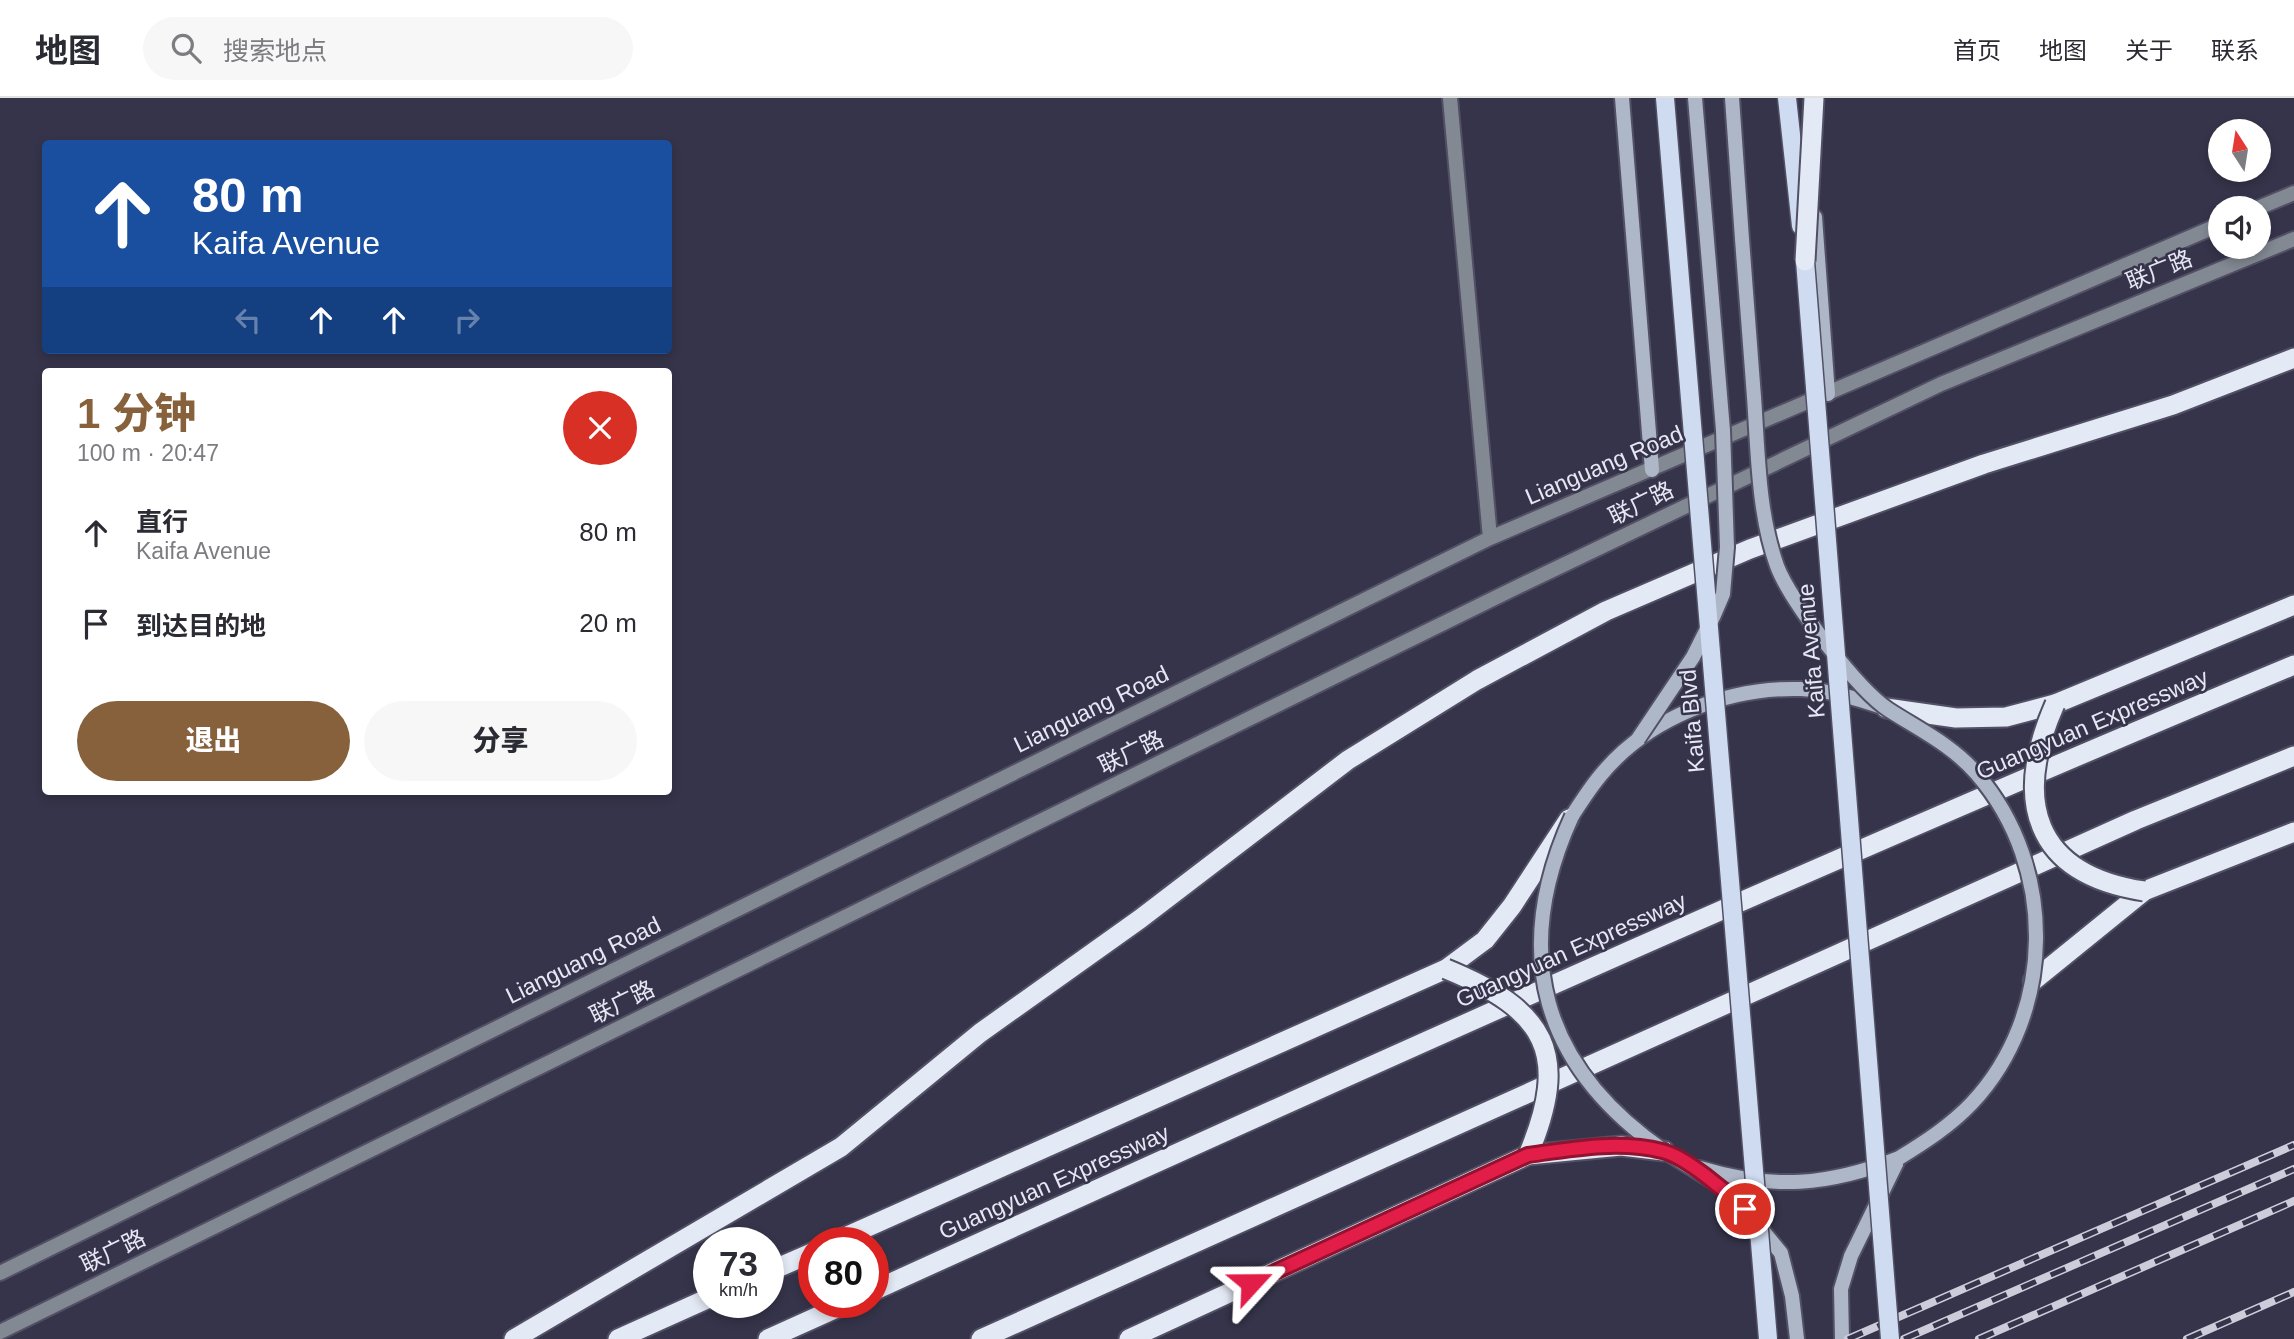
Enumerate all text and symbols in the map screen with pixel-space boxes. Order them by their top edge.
search box [143,17,633,80]
icon: search [167,29,205,67]
text: 地图 [35,32,101,69]
text: 搜索地点 [223,36,327,66]
text: 首页 [1953,37,2001,64]
text: 地图 [2039,37,2087,64]
text: 关于 [2125,37,2173,64]
text: 联系 [2211,37,2259,64]
north arrow [2208,119,2272,182]
map controls [2208,119,2271,259]
icon: ahead [77,168,168,259]
text: 80 m [192,168,304,222]
button: sound [2208,196,2271,259]
text: Kaifa Avenue [192,225,380,261]
street label: 联广路 [2122,245,2196,295]
icon: left [229,301,267,339]
icon: ahead [302,301,340,339]
icon: ahead [375,301,413,339]
icon: right [448,301,486,339]
text: 1 分钟 [77,390,196,437]
button: close [563,391,637,465]
street label: Lianguang Road [1521,420,1687,510]
text: 100 m · 20:47 [77,440,219,466]
street label: 联广路 [1604,476,1678,530]
text: 直行 [136,507,188,537]
icon: ahead [77,514,115,552]
text: 80 m [579,517,637,547]
text: Kaifa Avenue [136,538,271,564]
street label: Kaifa Avenue [1792,583,1830,719]
icon: arrive [77,605,115,643]
text: 20 m [579,608,637,638]
text: 到达目的地 [136,611,266,641]
street label: Lianguang Road [1009,660,1173,758]
street label: Guangyuan Expressway [1972,663,2212,785]
street label: Kaifa Blvd [1675,668,1709,774]
button: 退出 [77,701,350,781]
button: 分享 [364,701,637,781]
street label: 联广路 [1094,725,1168,779]
street label: Guangyuan Expressway [1452,887,1691,1013]
street label: Lianguang Road [501,911,665,1009]
street label: 联广路 [585,975,659,1029]
street label: Guangyuan Expressway [935,1119,1174,1245]
pin [1715,1179,1775,1239]
icon: arrive [1726,1190,1764,1228]
street label: 联广路 [76,1224,150,1278]
speed limit sign: 80 [798,1227,889,1318]
text: 73 [719,1244,758,1283]
position arrow [1214,1246,1288,1320]
text: km/h [719,1280,758,1300]

